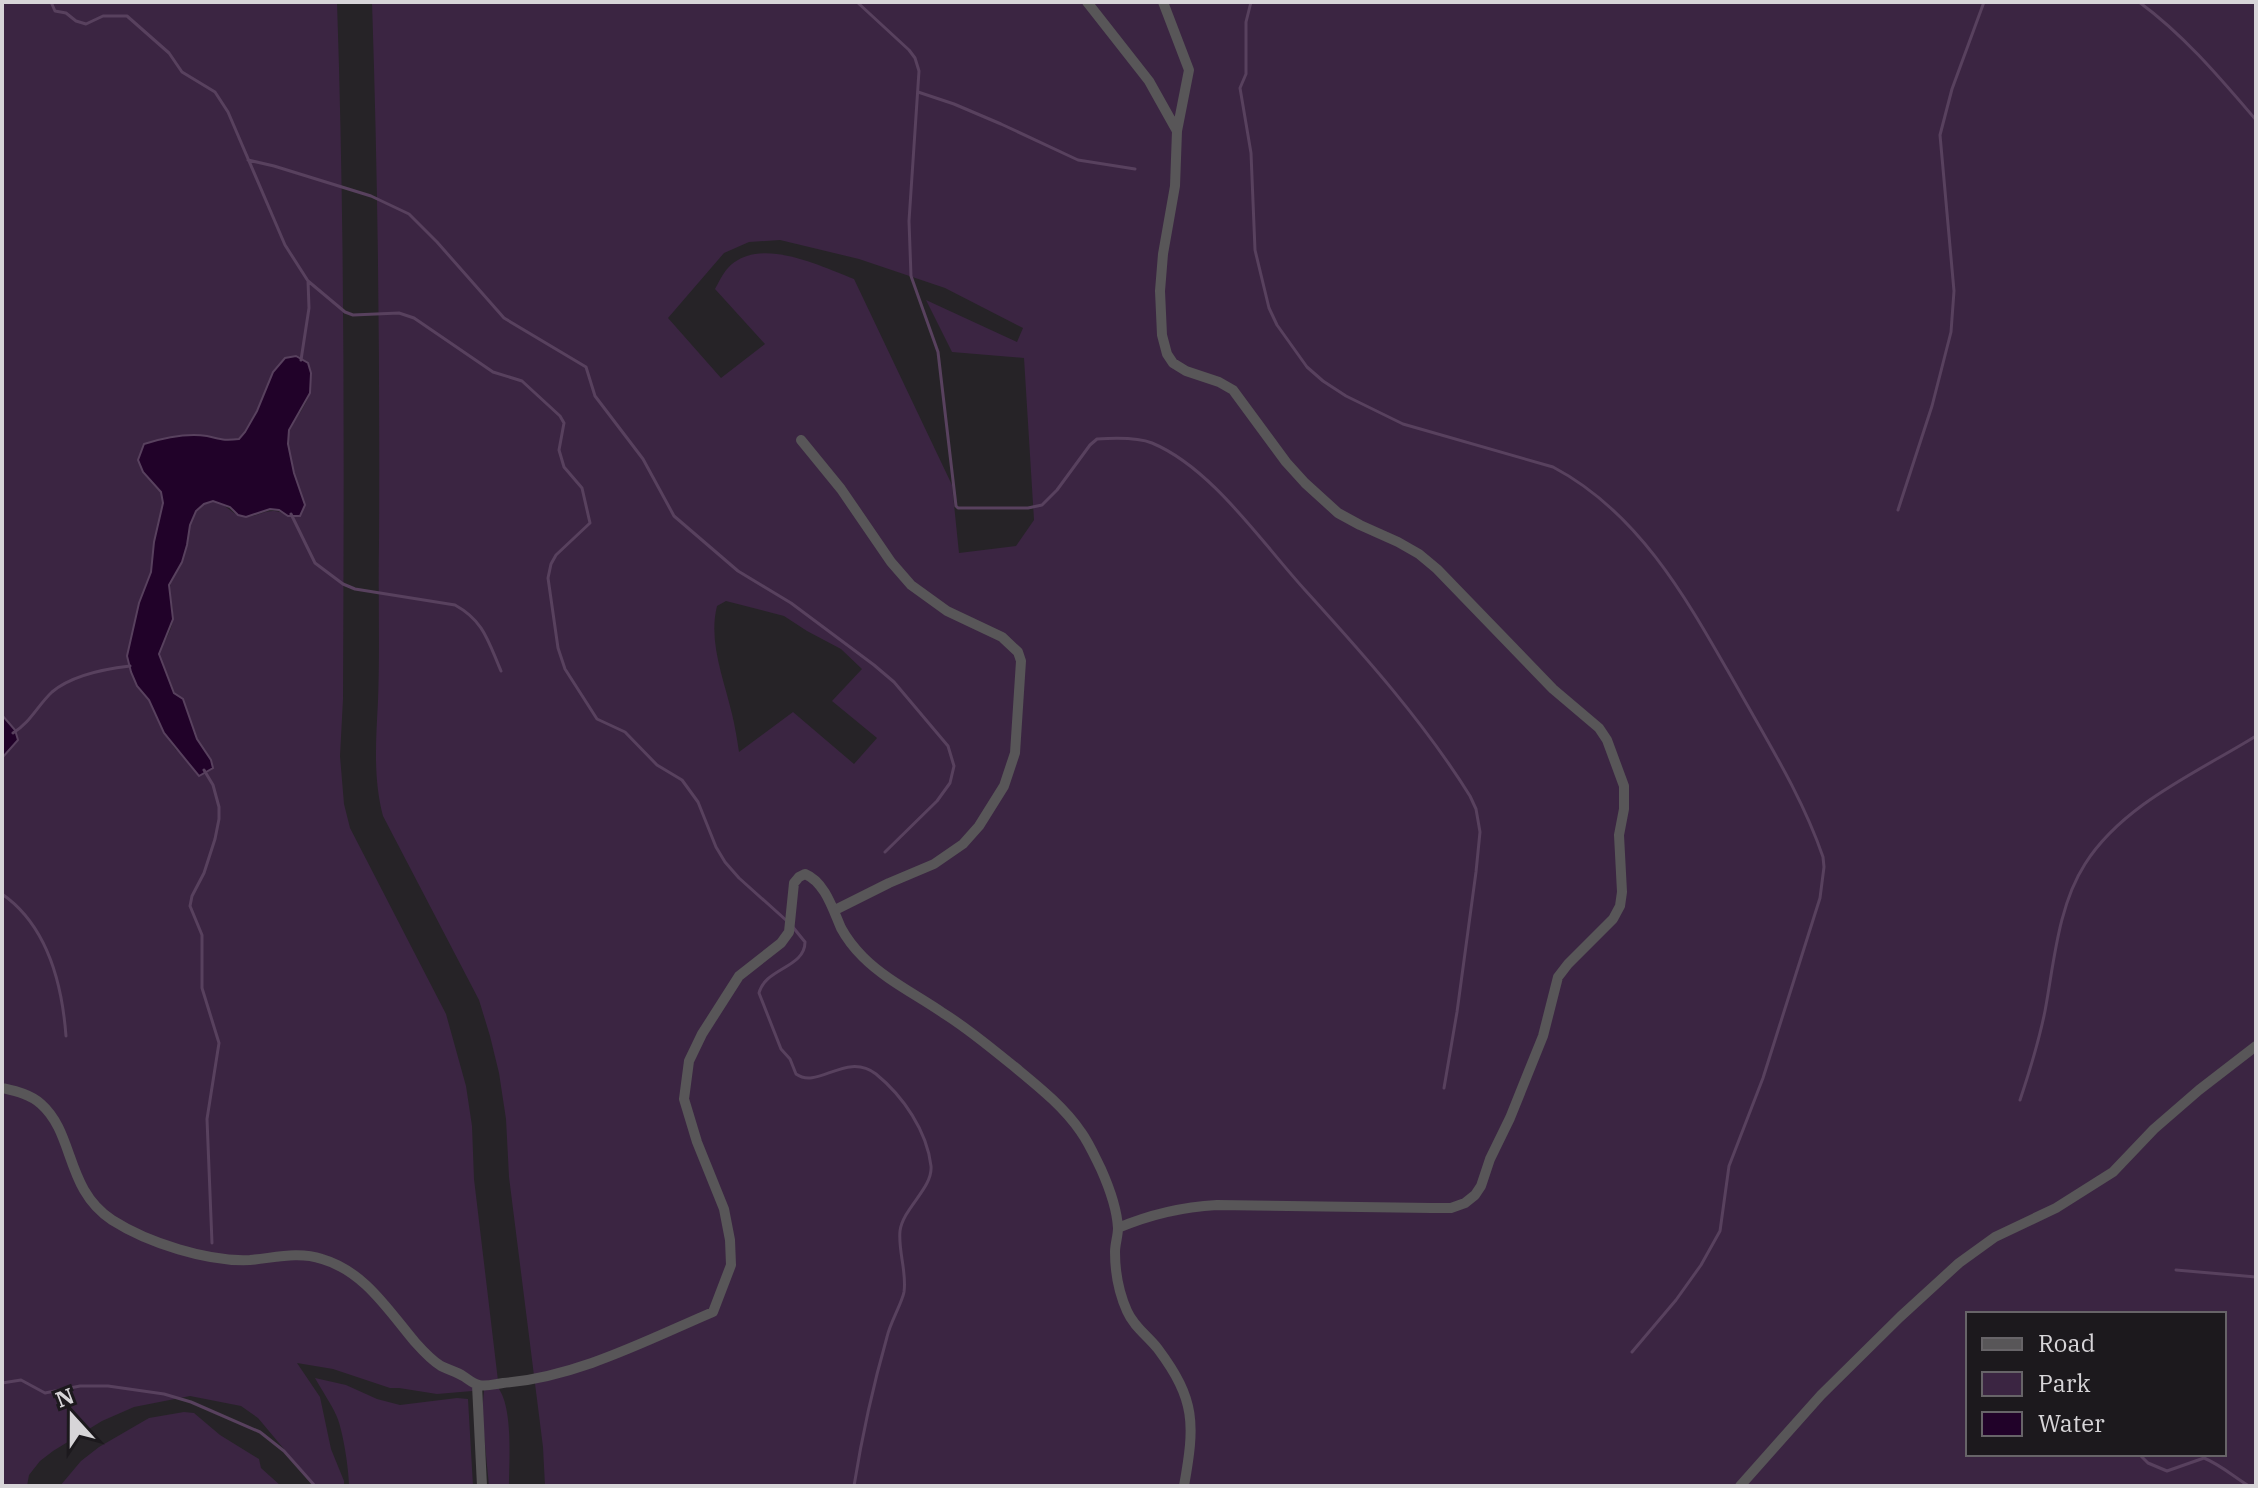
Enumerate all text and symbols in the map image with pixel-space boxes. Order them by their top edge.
legend [1966,1312,2226,1456]
text: Road [2038,1327,2095,1359]
text: Park [2038,1367,2090,1399]
north arrow [32,1376,112,1456]
text: N [51,1380,78,1414]
text: Water [2038,1407,2105,1439]

